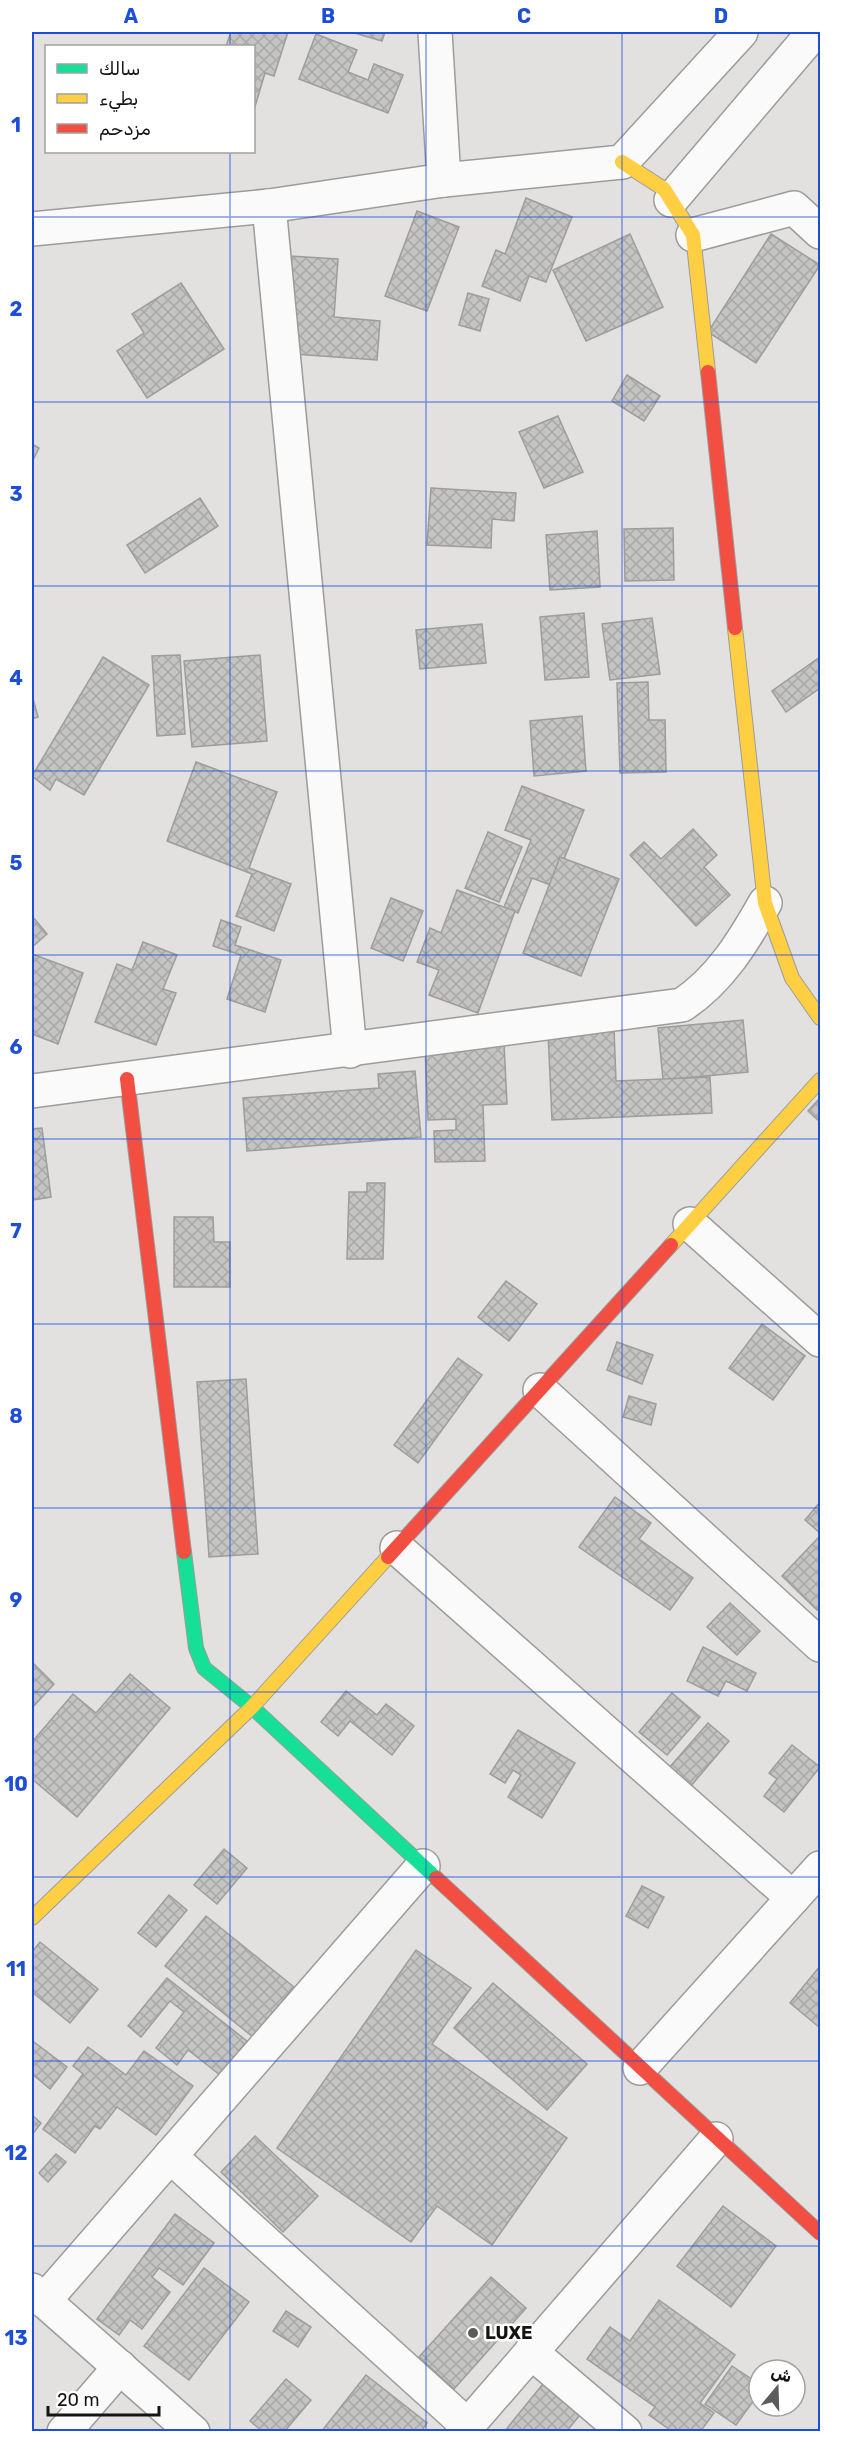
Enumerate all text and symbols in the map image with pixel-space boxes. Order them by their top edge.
text: A [124,4,139,28]
text: B [321,4,335,28]
text: C [517,4,531,28]
text: D [714,4,728,28]
legend [45,45,255,153]
text: سالك [99,58,140,80]
text: بطيء [99,88,138,112]
text: 1 [11,113,21,137]
text: مزدحم [99,118,151,141]
text: 2 [10,297,23,321]
text: 3 [9,482,23,506]
text: 4 [9,666,23,690]
text: 5 [10,851,23,875]
text: 6 [9,1035,23,1059]
text: 7 [10,1219,22,1243]
text: 8 [9,1404,23,1428]
text: 9 [10,1588,23,1612]
text: 10 [4,1772,28,1796]
text: 11 [6,1957,26,1981]
text: 12 [5,2141,27,2165]
place label: LUXE [485,2322,532,2344]
text: 13 [4,2326,28,2350]
marker: LUXE [466,2326,480,2340]
north arrow [747,2358,807,2418]
text: ش [769,2362,794,2387]
scale bar [48,2379,159,2417]
text: 20 m [57,2389,99,2411]

